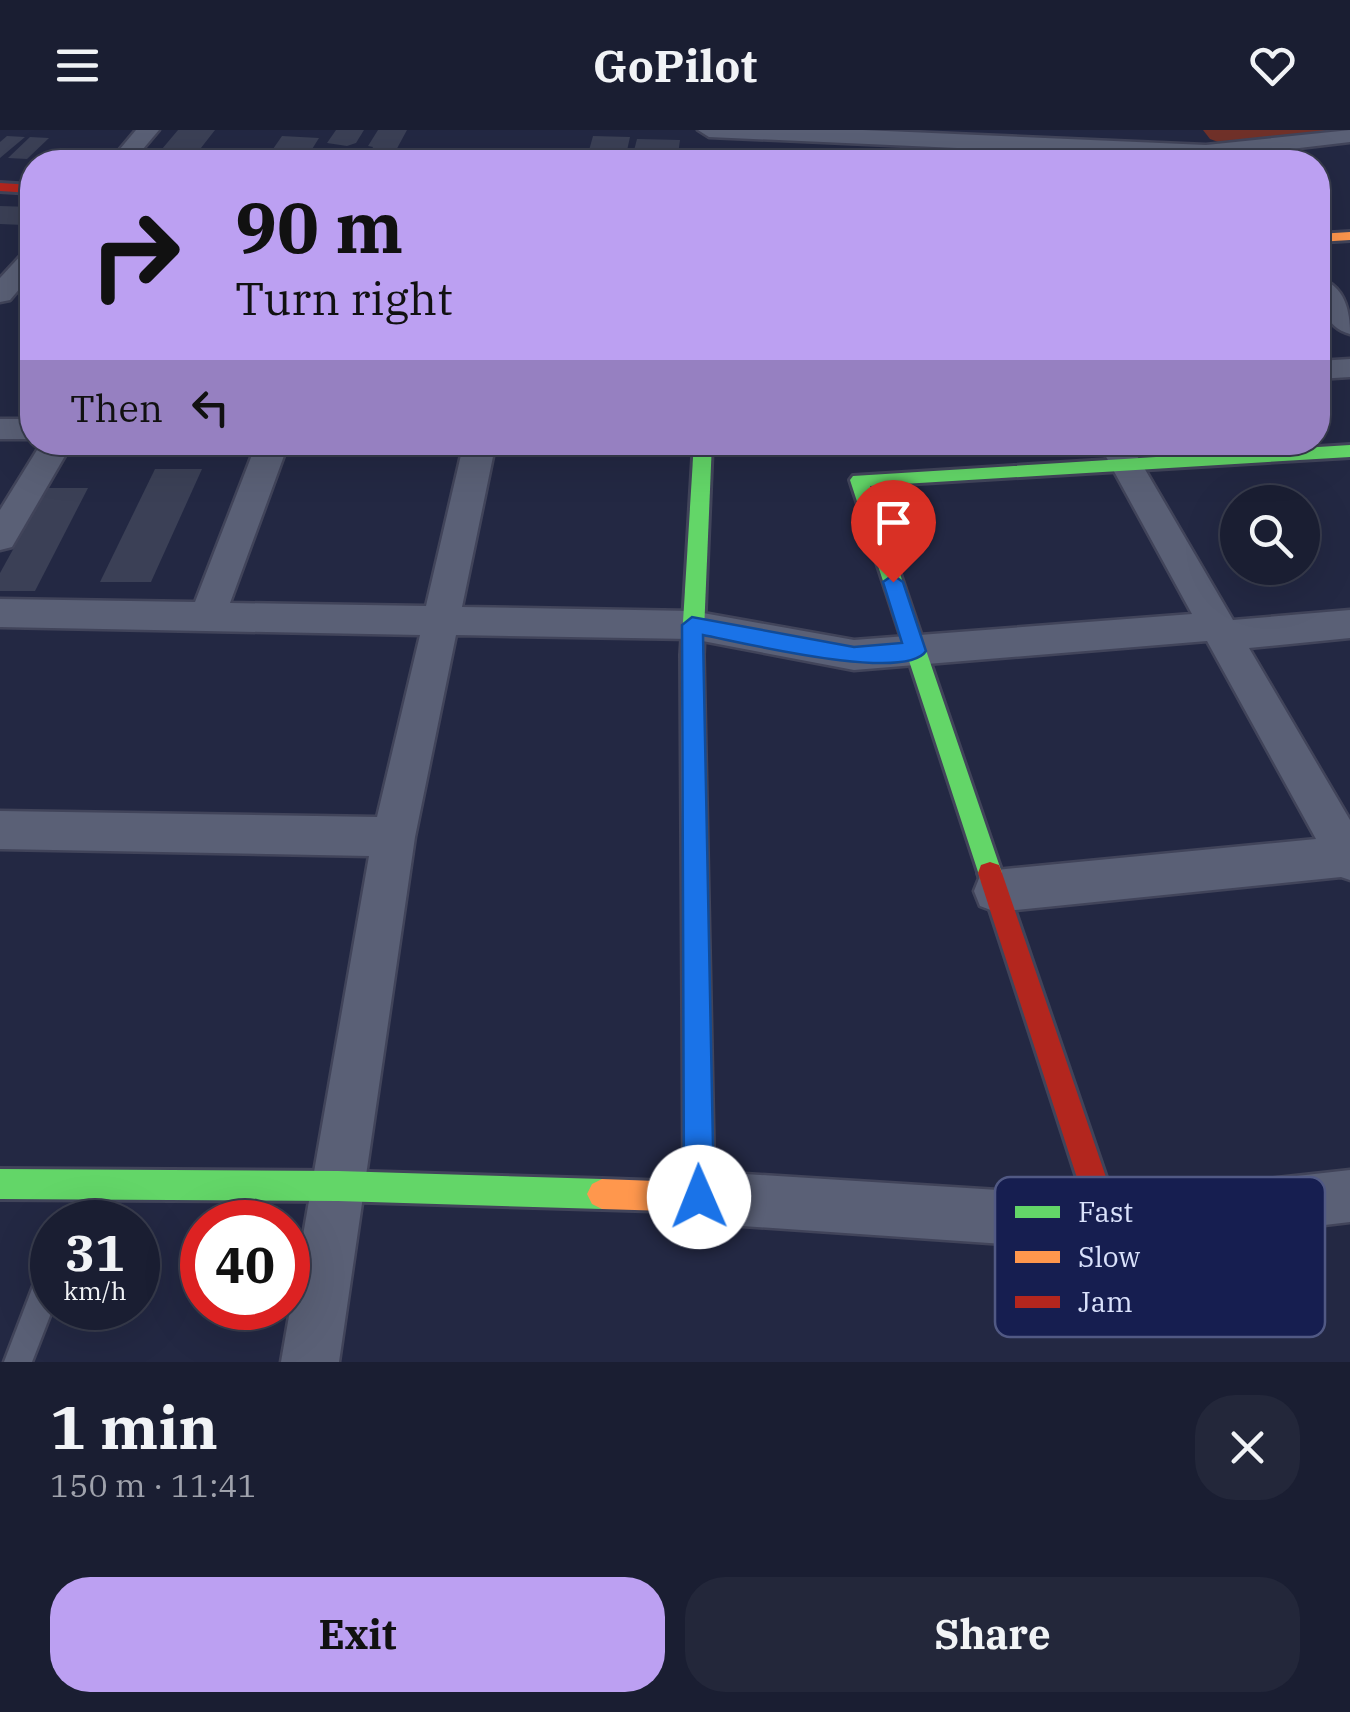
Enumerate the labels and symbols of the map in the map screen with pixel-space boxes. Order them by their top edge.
pin [851,480,936,583]
position arrow [647,1145,751,1249]
legend [995,1177,1325,1337]
text: Fast [1078,1193,1133,1230]
speed limit sign: 40 [180,1200,310,1330]
text: Slow [1078,1238,1140,1275]
text: Jam [1078,1283,1133,1320]

